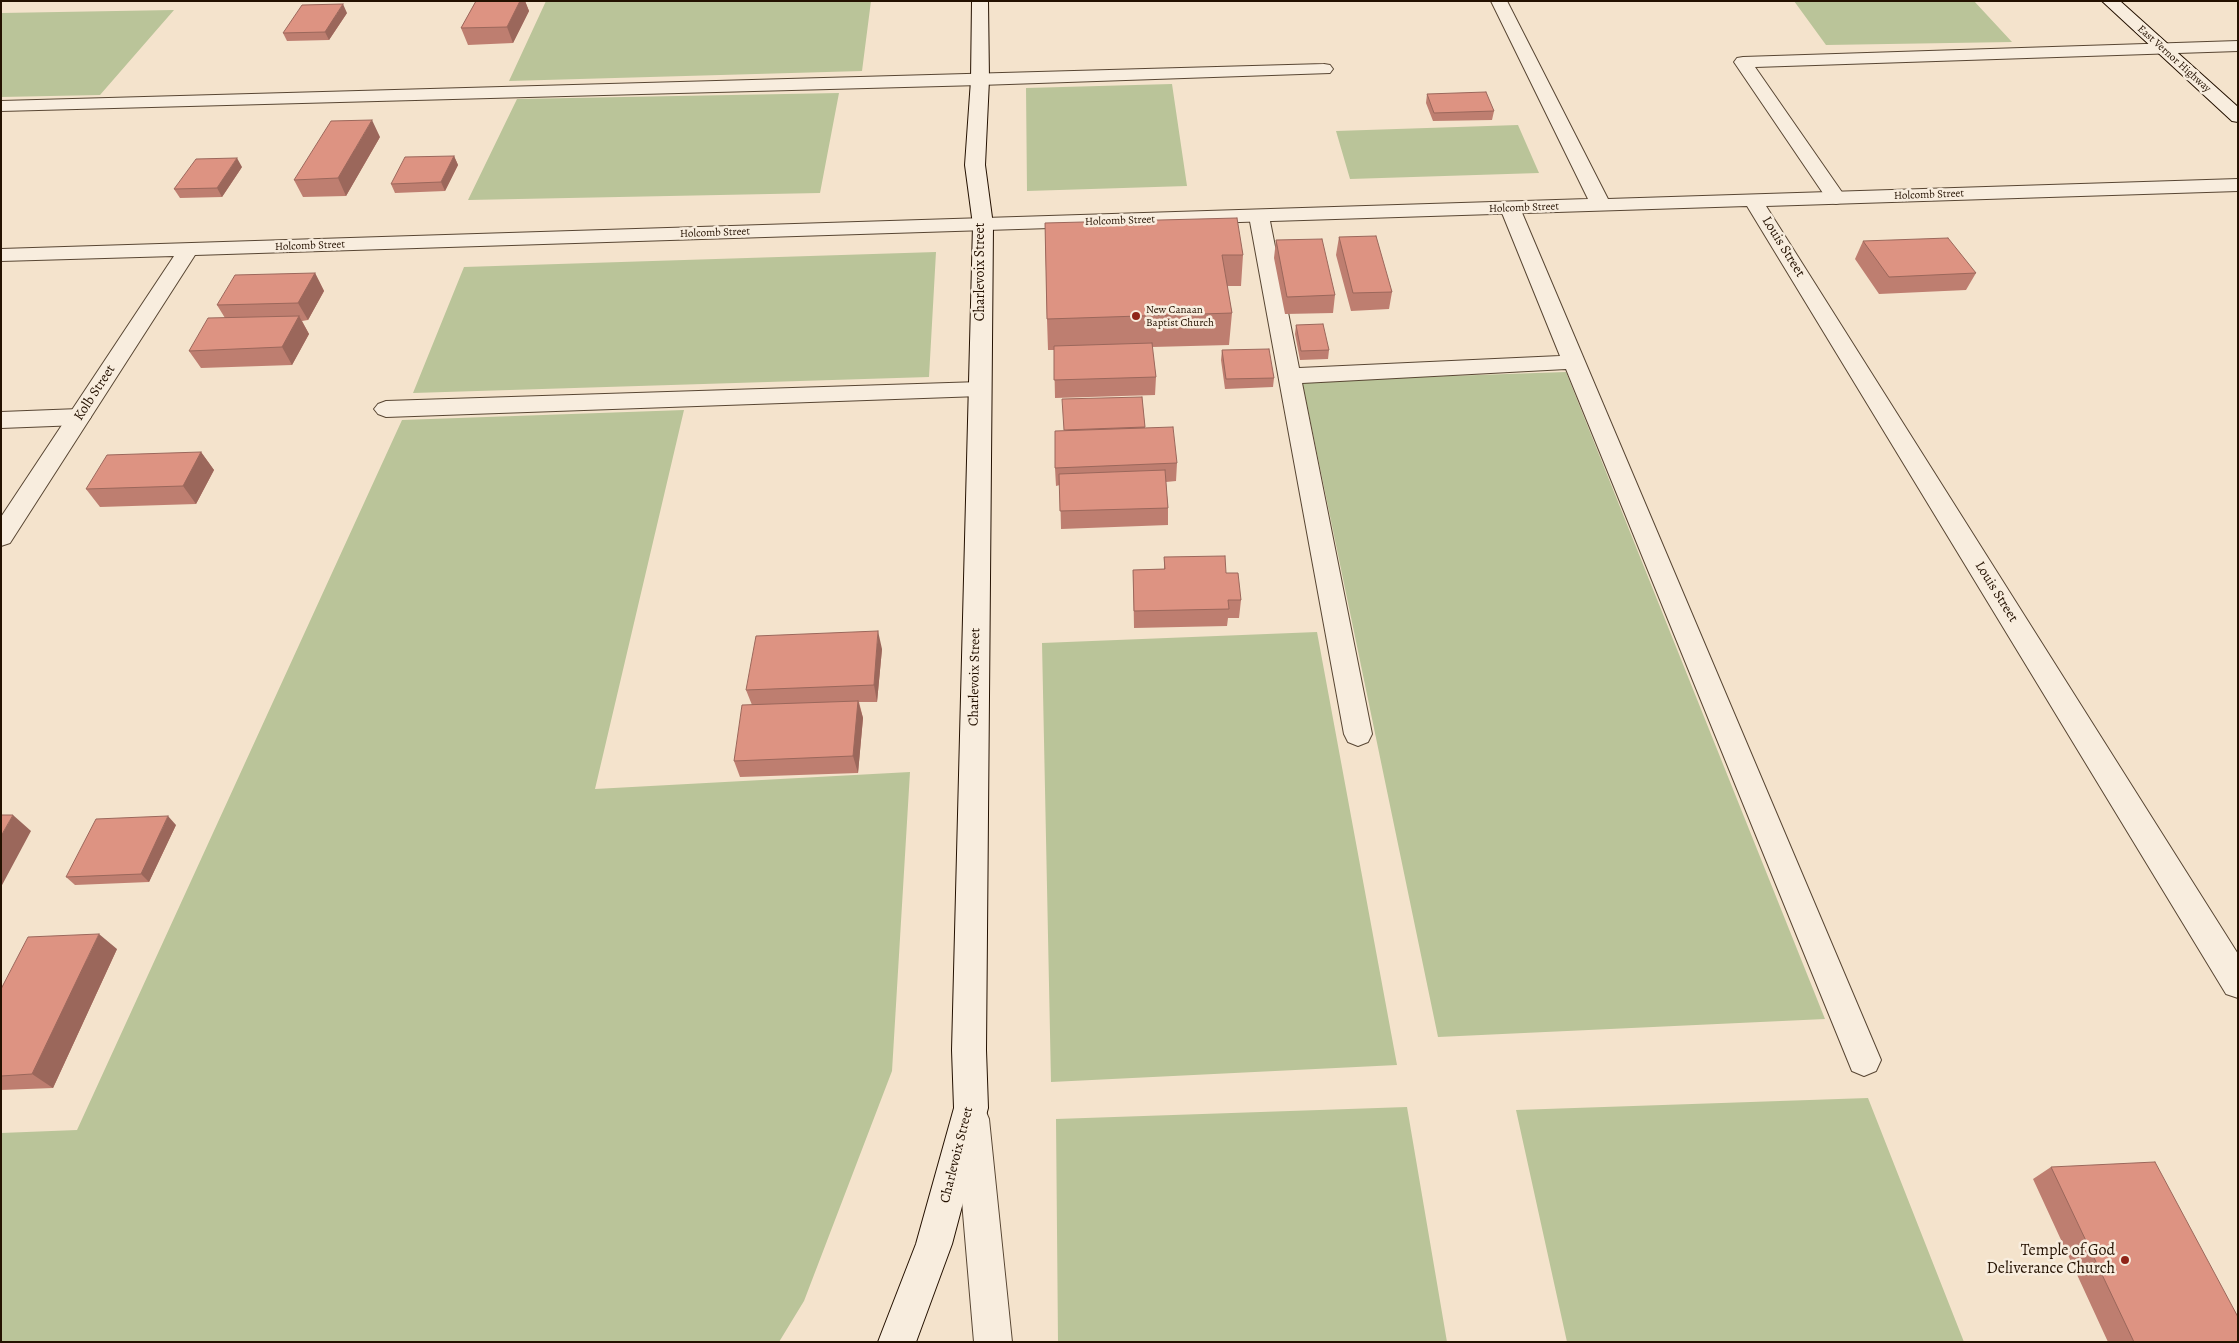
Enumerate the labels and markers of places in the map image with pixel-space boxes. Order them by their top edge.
place label: New Canaan Baptist Church [1146,303,1214,329]
marker: New Canaan Baptist Church [1130,310,1142,322]
place label: Temple of God Deliverance Church [1987,1241,2115,1279]
marker: Temple of God Deliverance Church [2119,1254,2131,1266]

